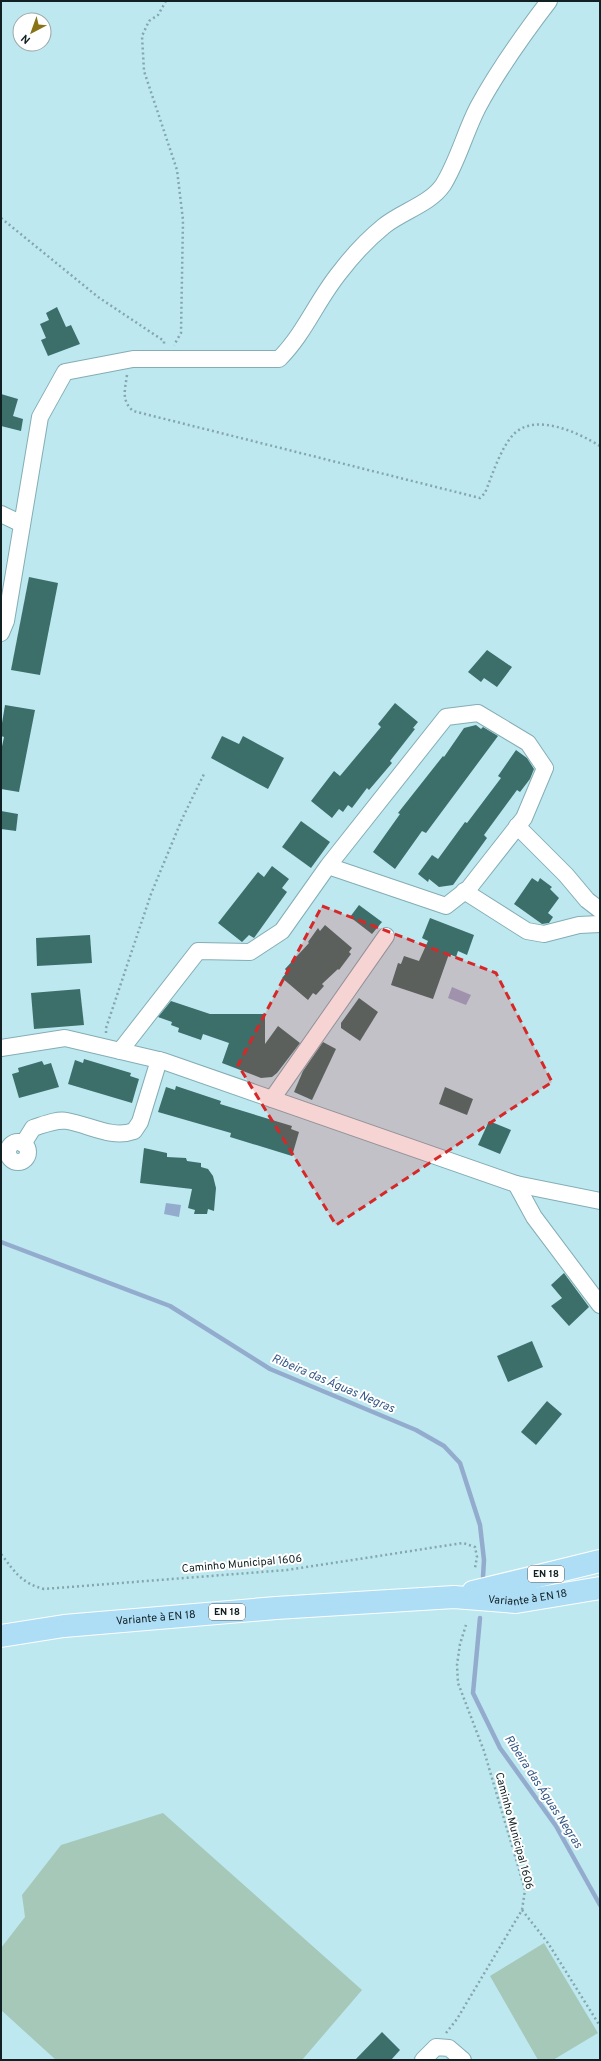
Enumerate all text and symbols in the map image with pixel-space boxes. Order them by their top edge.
north arrow [12,12,52,52]
text: N [19,31,34,47]
water label: Ribeira das Águas Negras [269,1351,397,1417]
street label: Caminho Municipal 1606 [181,1552,303,1576]
road number: EN 18 [528,1566,564,1582]
street label: Variante à EN 18 [487,1587,568,1609]
road number: EN 18 [209,1604,245,1620]
street label: Variante à EN 18 [115,1608,196,1629]
water label: Ribeira das Águas Negras [500,1732,586,1852]
street label: Caminho Municipal 1606 [492,1771,536,1891]

